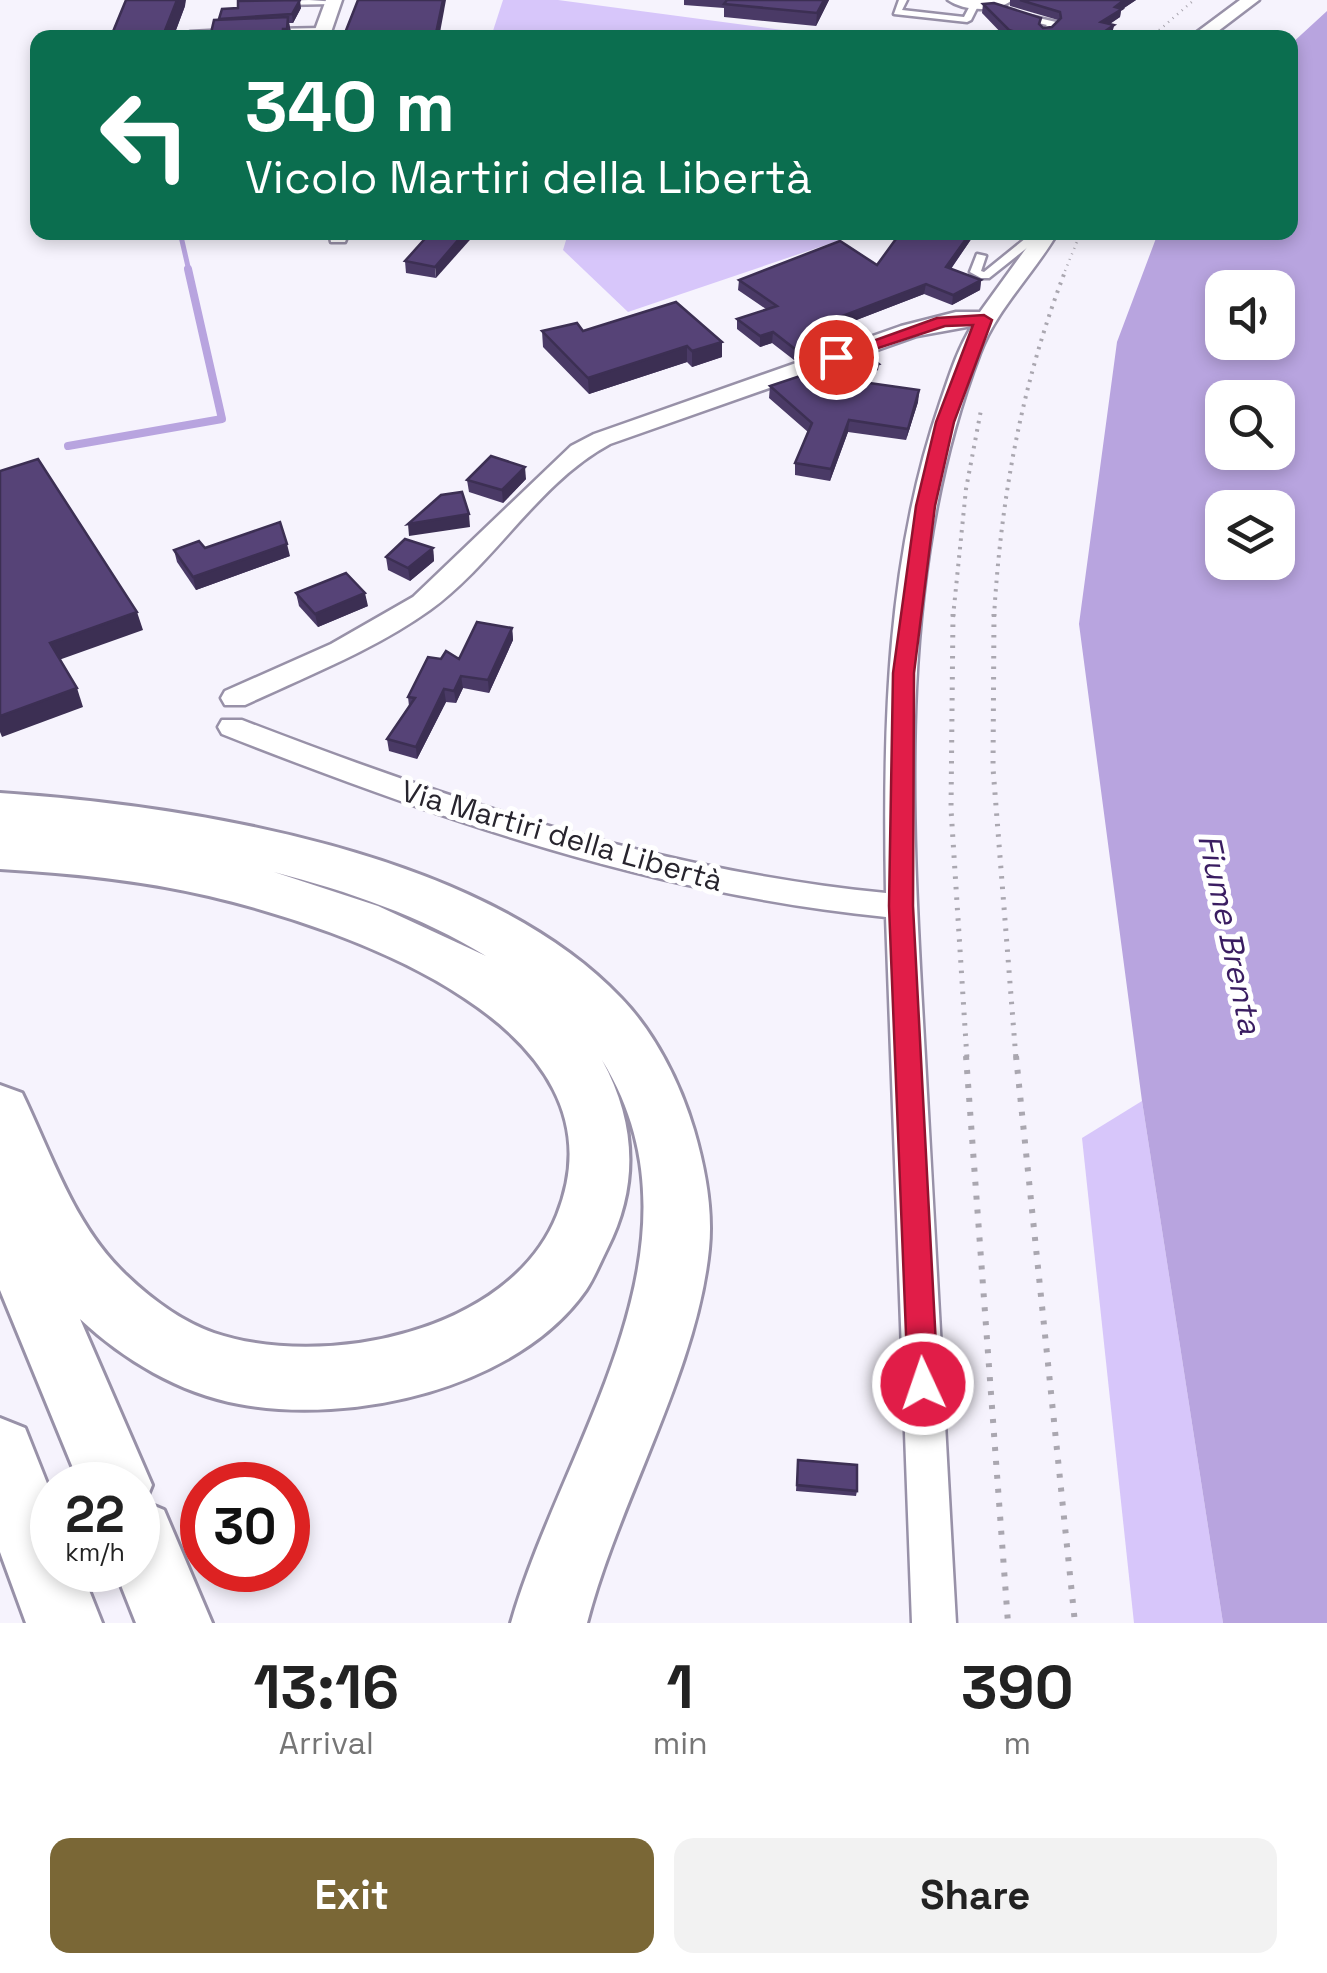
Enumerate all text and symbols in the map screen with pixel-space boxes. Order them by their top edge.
text: 340 m [245,62,455,151]
icon: left [80,70,210,200]
text: Vicolo Martiri della Libertà [245,149,812,206]
map controls [1205,270,1295,580]
button: sound [1205,270,1295,360]
pin [794,315,879,400]
icon: arrive [809,330,864,385]
button: search [1205,380,1295,470]
button: layers [1205,490,1295,580]
street label: Via Martiri della Libertà [397,771,727,900]
water label: Fiume Brenta [1189,830,1271,1038]
position arrow [871,1332,975,1436]
speed limit sign: 30 [180,1462,310,1592]
text: 22 [65,1483,125,1547]
text: km/h [65,1536,125,1568]
text: 13:16 [253,1649,399,1726]
text: 1 [667,1649,694,1726]
text: 390 [961,1649,1074,1726]
text: Arrival [279,1723,374,1763]
text: min [653,1723,708,1763]
text: m [1004,1723,1031,1763]
button: Exit [50,1838,654,1953]
button: Share [674,1838,1277,1953]

